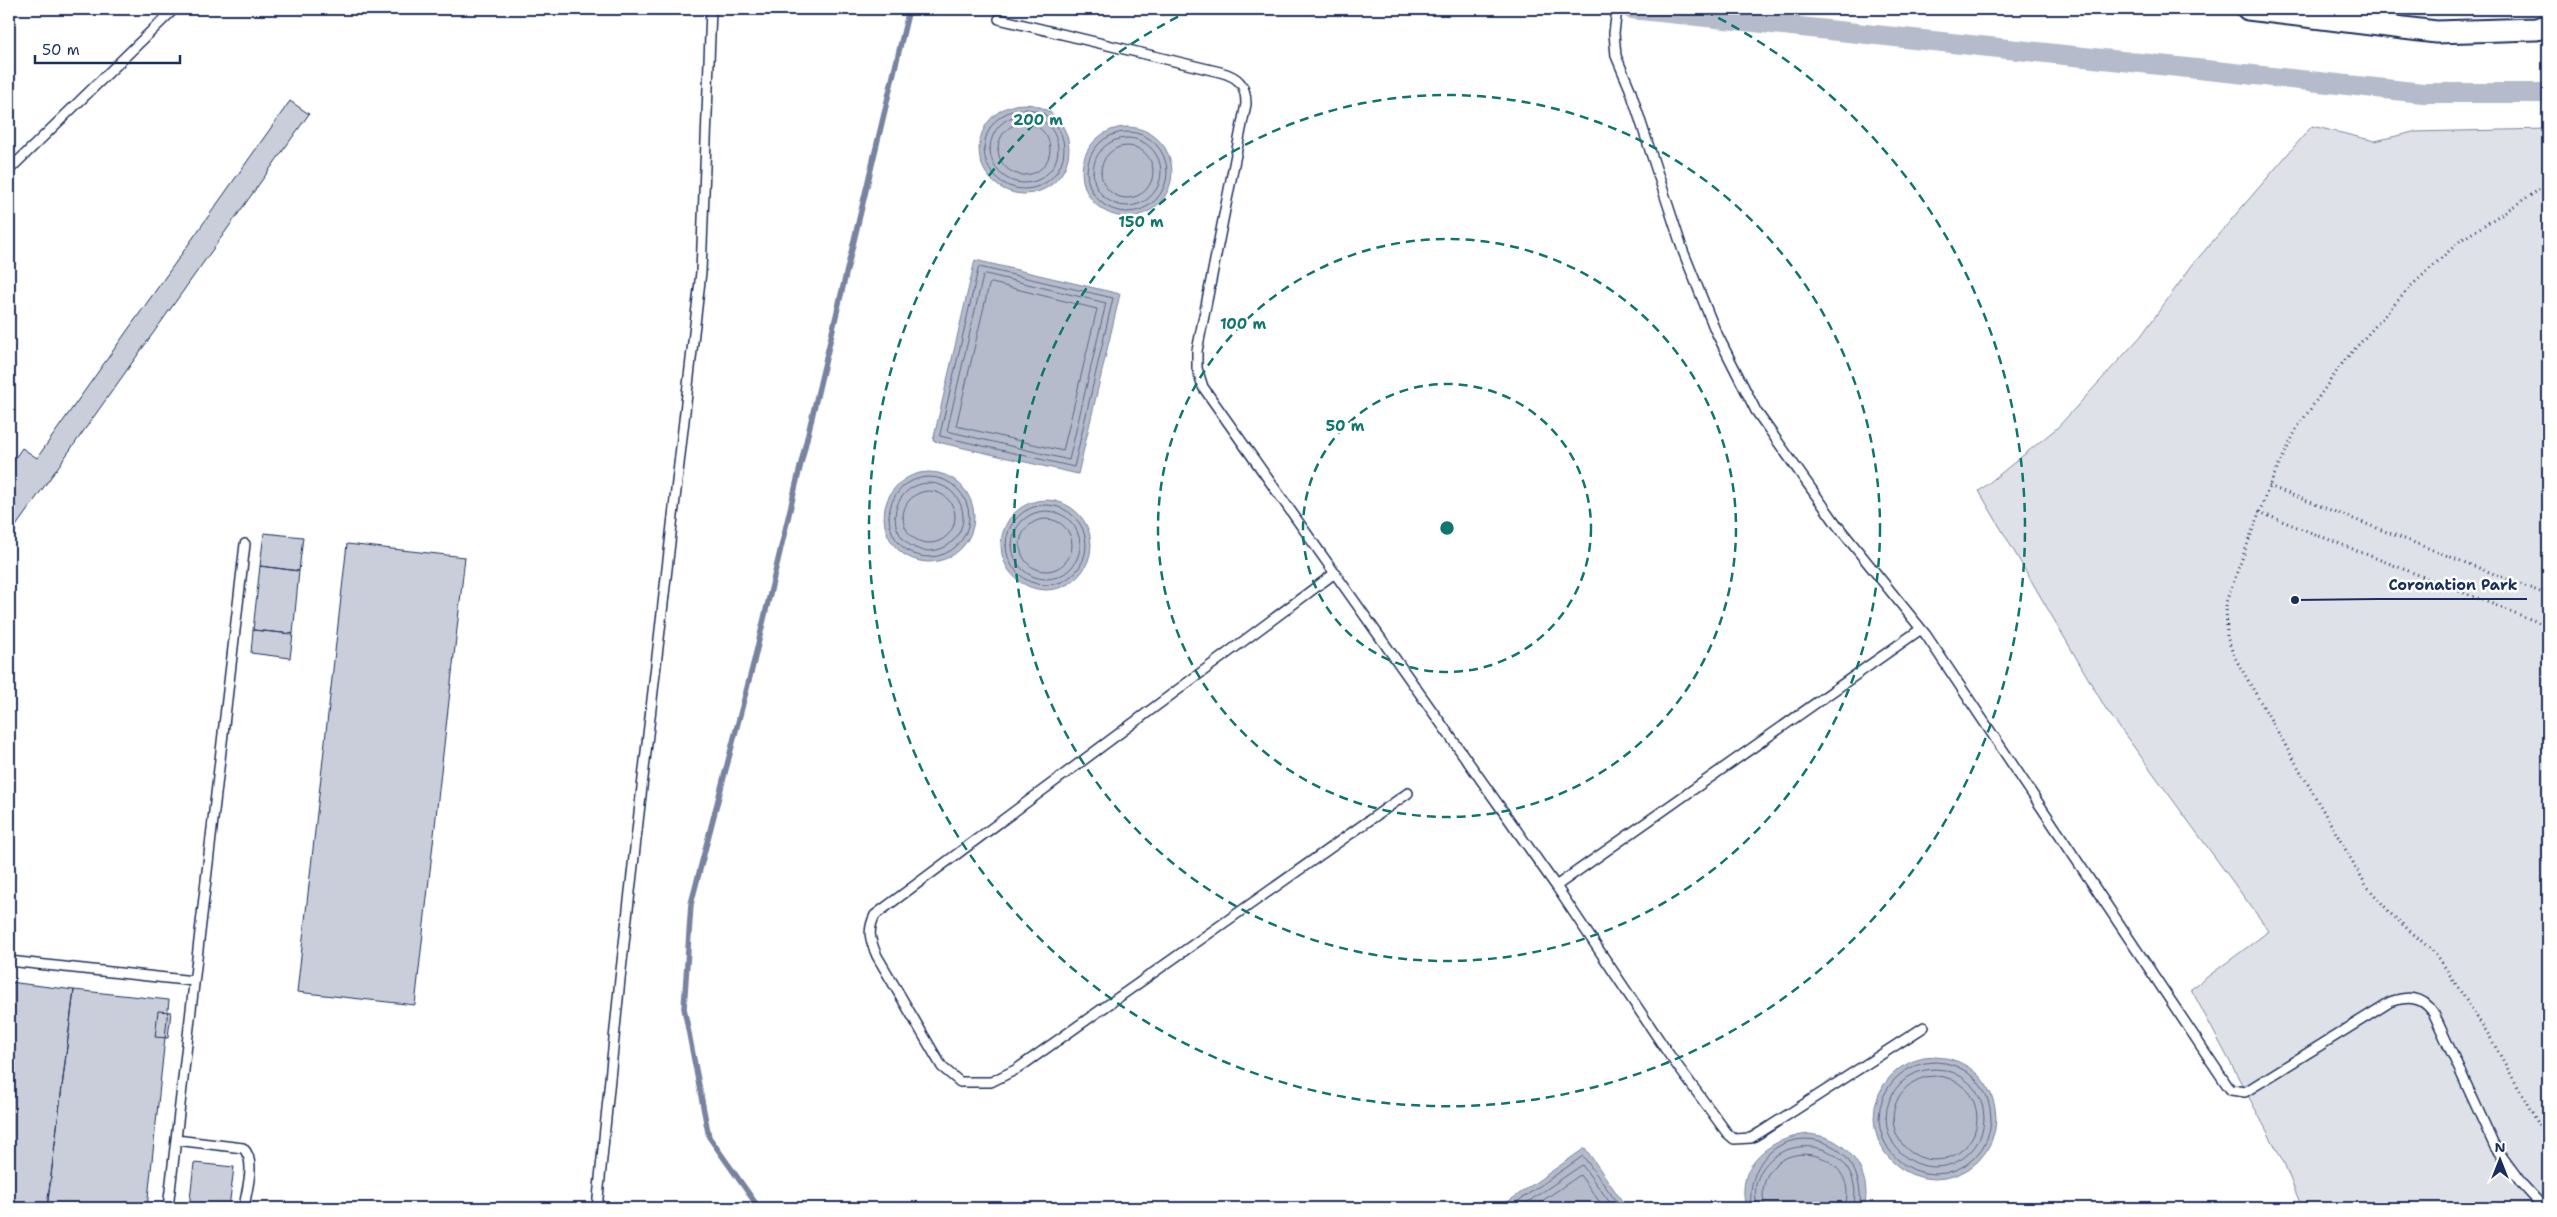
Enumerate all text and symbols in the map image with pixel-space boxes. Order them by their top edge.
scale bar [35,32,180,64]
text: 50 m [42,40,80,60]
text: 200 m [1013,110,1063,130]
text: 150 m [1118,212,1164,232]
text: 100 m [1220,314,1266,334]
text: 50 m [1326,416,1365,436]
centre of rings [1438,519,1456,537]
callout: Coronation Park [2378,569,2527,599]
text: Coronation Park [2389,575,2518,595]
north arrow [2474,1134,2524,1184]
text: N [2494,1138,2506,1156]

